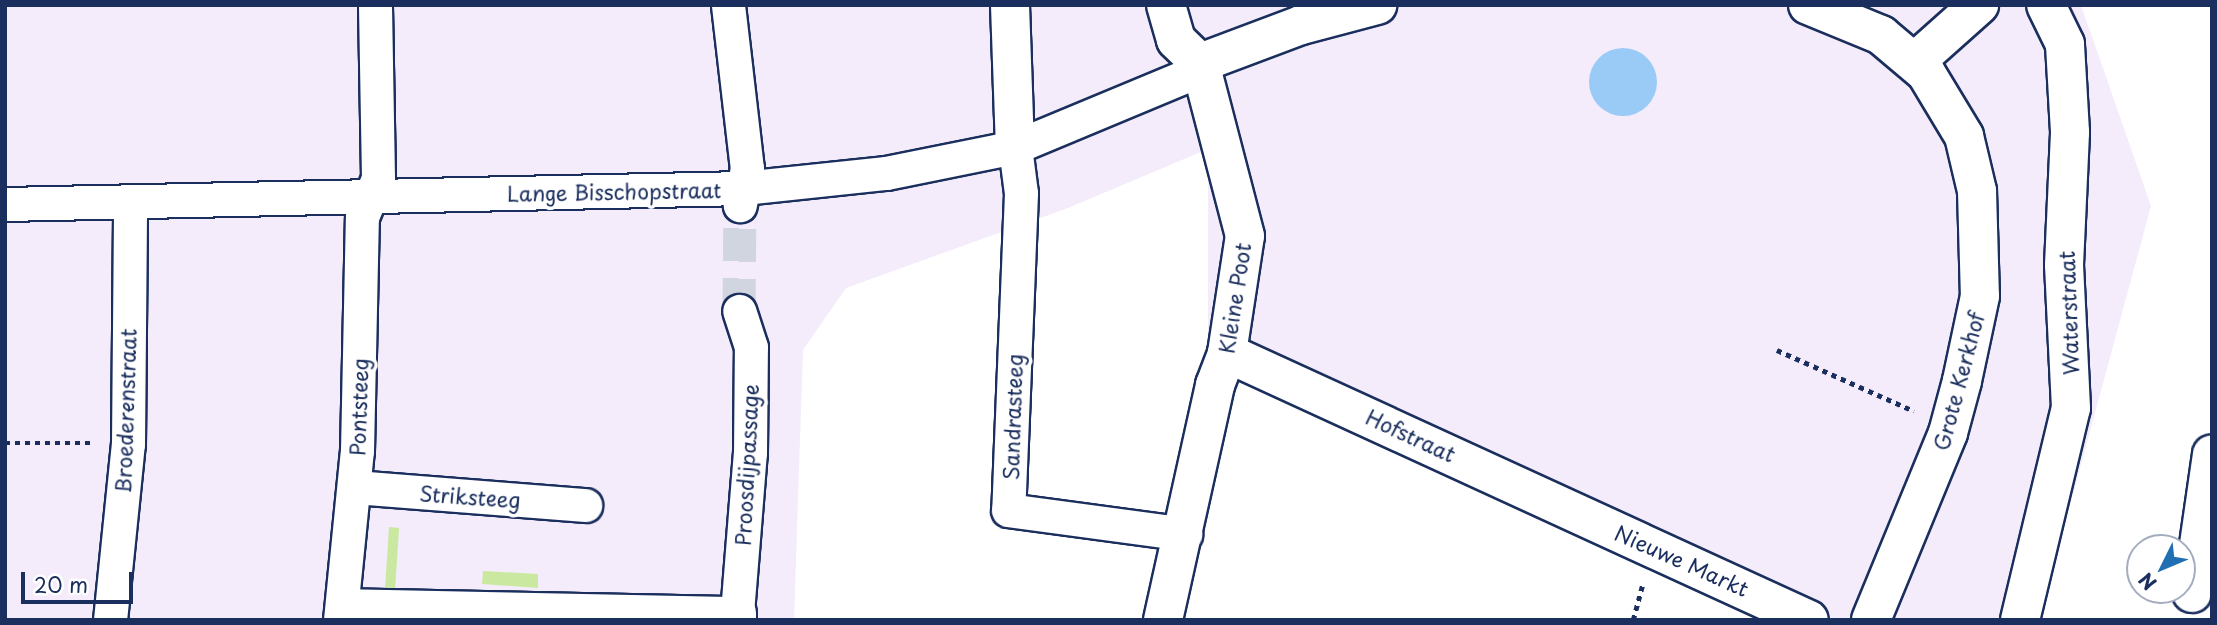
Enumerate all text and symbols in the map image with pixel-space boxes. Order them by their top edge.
street label: Lange Bisschopstraat [506,177,722,205]
street label: Kleine Poot [1213,241,1255,355]
street label: Waterstraat [2053,250,2083,376]
street label: Grote Kerkhof [1928,309,1988,453]
street label: Broederenstraat [110,328,140,494]
street label: Sandrasteeg [997,353,1027,481]
street label: Pontsteeg [344,358,372,456]
street label: Proosdijpassage [729,384,763,546]
street label: Hofstraat [1362,403,1460,467]
street label: Striksteeg [418,480,522,512]
street label: Nieuwe Markt [1611,519,1753,601]
north arrow [2126,534,2196,604]
scale bar [24,558,136,602]
text: N [2132,567,2162,597]
text: 20 m [34,568,88,600]

